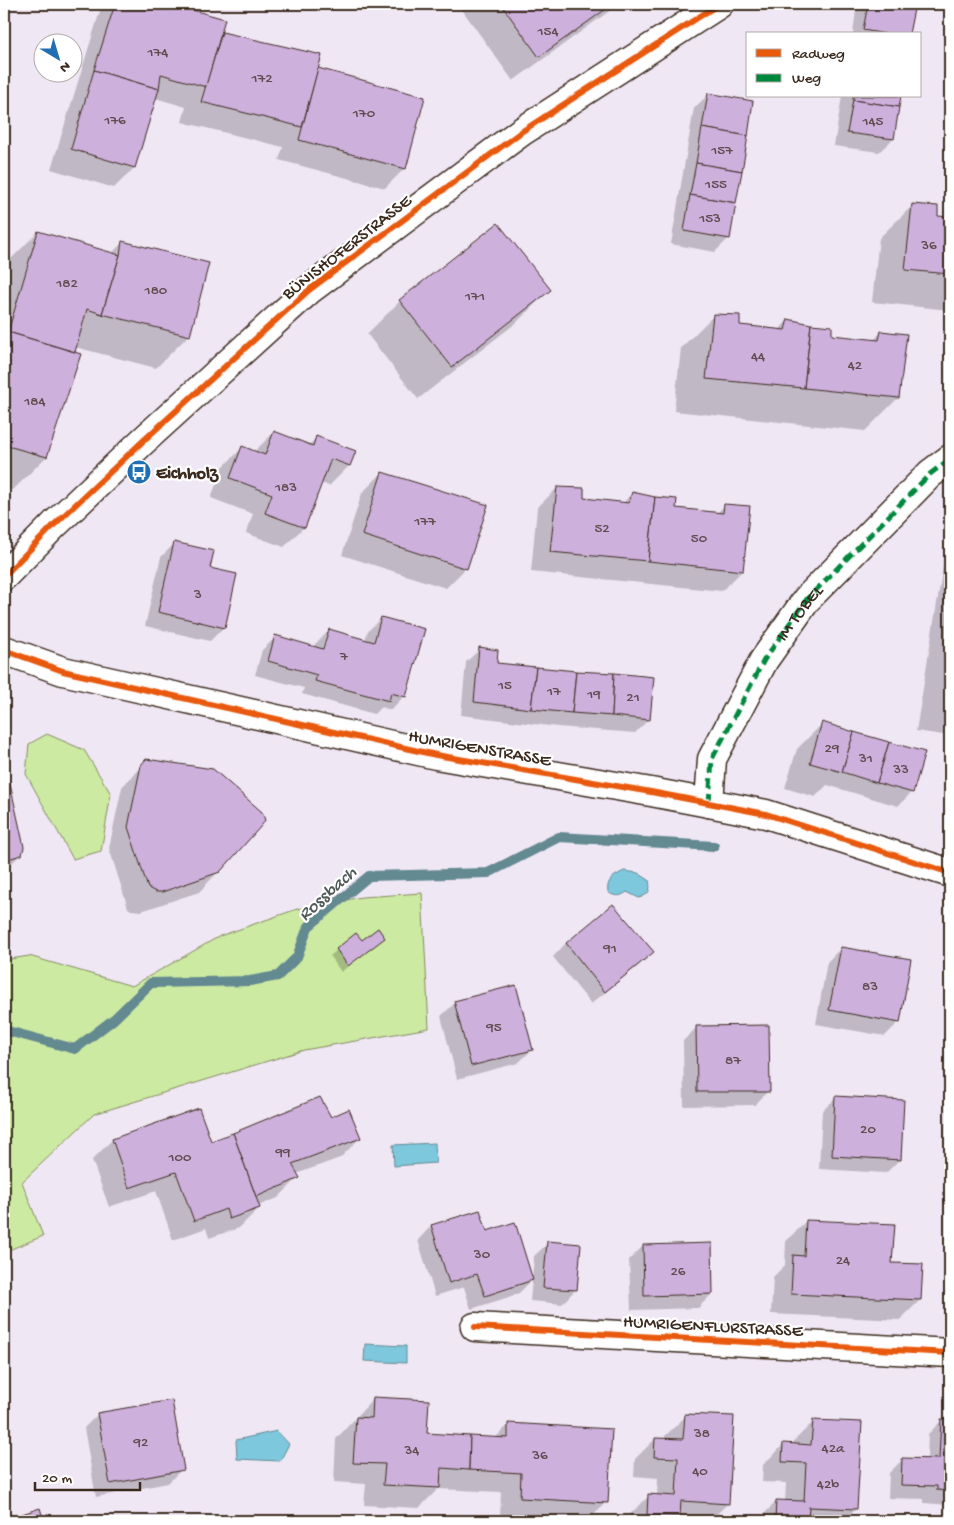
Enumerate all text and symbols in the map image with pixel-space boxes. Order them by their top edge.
house number: 154 [536,23,559,41]
north arrow [32,32,82,82]
legend [746,32,922,98]
house number: 174 [147,44,168,62]
text: Radweg [792,46,845,64]
text: N [56,57,73,76]
house number: 172 [250,70,273,88]
text: Weg [792,70,821,88]
house number: 170 [352,105,376,123]
house number: 176 [103,112,126,130]
house number: 145 [861,113,884,131]
house number: 157 [710,142,734,160]
house number: 155 [704,176,727,194]
street label: BÜNISHOFERSTRASSE [278,191,417,306]
house number: 153 [698,210,721,228]
house number: 36 [920,237,937,255]
house number: 182 [55,275,78,293]
house number: 180 [144,282,168,300]
house number: 171 [464,288,485,306]
house number: 44 [751,348,765,366]
house number: 42 [848,357,862,375]
house number: 184 [23,393,46,411]
bus stop icon: Eichholz [126,459,152,485]
place label: Eichholz [156,464,219,485]
house number: 183 [274,479,297,497]
house number: 177 [413,513,437,531]
house number: 52 [594,520,610,538]
house number: 50 [691,530,708,548]
street label: IM TOBEL [773,580,829,646]
house number: 3 [193,586,202,604]
house number: 7 [339,648,349,666]
house number: 15 [497,677,512,695]
house number: 17 [546,683,562,701]
house number: 19 [586,686,601,704]
house number: 21 [626,689,640,707]
street label: HUMRIGENSTRASSE [407,727,553,772]
house number: 29 [825,740,840,758]
house number: 31 [858,750,873,768]
house number: 33 [892,761,909,779]
water label: Rossbach [294,862,363,927]
house number: 91 [602,940,617,958]
house number: 83 [862,978,878,996]
house number: 95 [485,1019,502,1037]
house number: 87 [725,1052,742,1070]
house number: 20 [860,1121,876,1139]
house number: 99 [274,1144,291,1162]
house number: 100 [167,1149,192,1167]
house number: 30 [473,1246,491,1264]
house number: 24 [836,1252,850,1270]
house number: 26 [671,1263,686,1281]
street label: HUMRIGENFLURSTRASSE [622,1312,804,1343]
house number: 38 [693,1425,710,1443]
house number: 92 [133,1434,148,1452]
house number: 42a [822,1440,845,1458]
house number: 34 [404,1442,419,1460]
house number: 36 [531,1447,548,1465]
scale bar [35,1460,140,1492]
house number: 40 [692,1463,708,1481]
text: 20 m [42,1470,72,1488]
house number: 42b [817,1476,839,1494]

